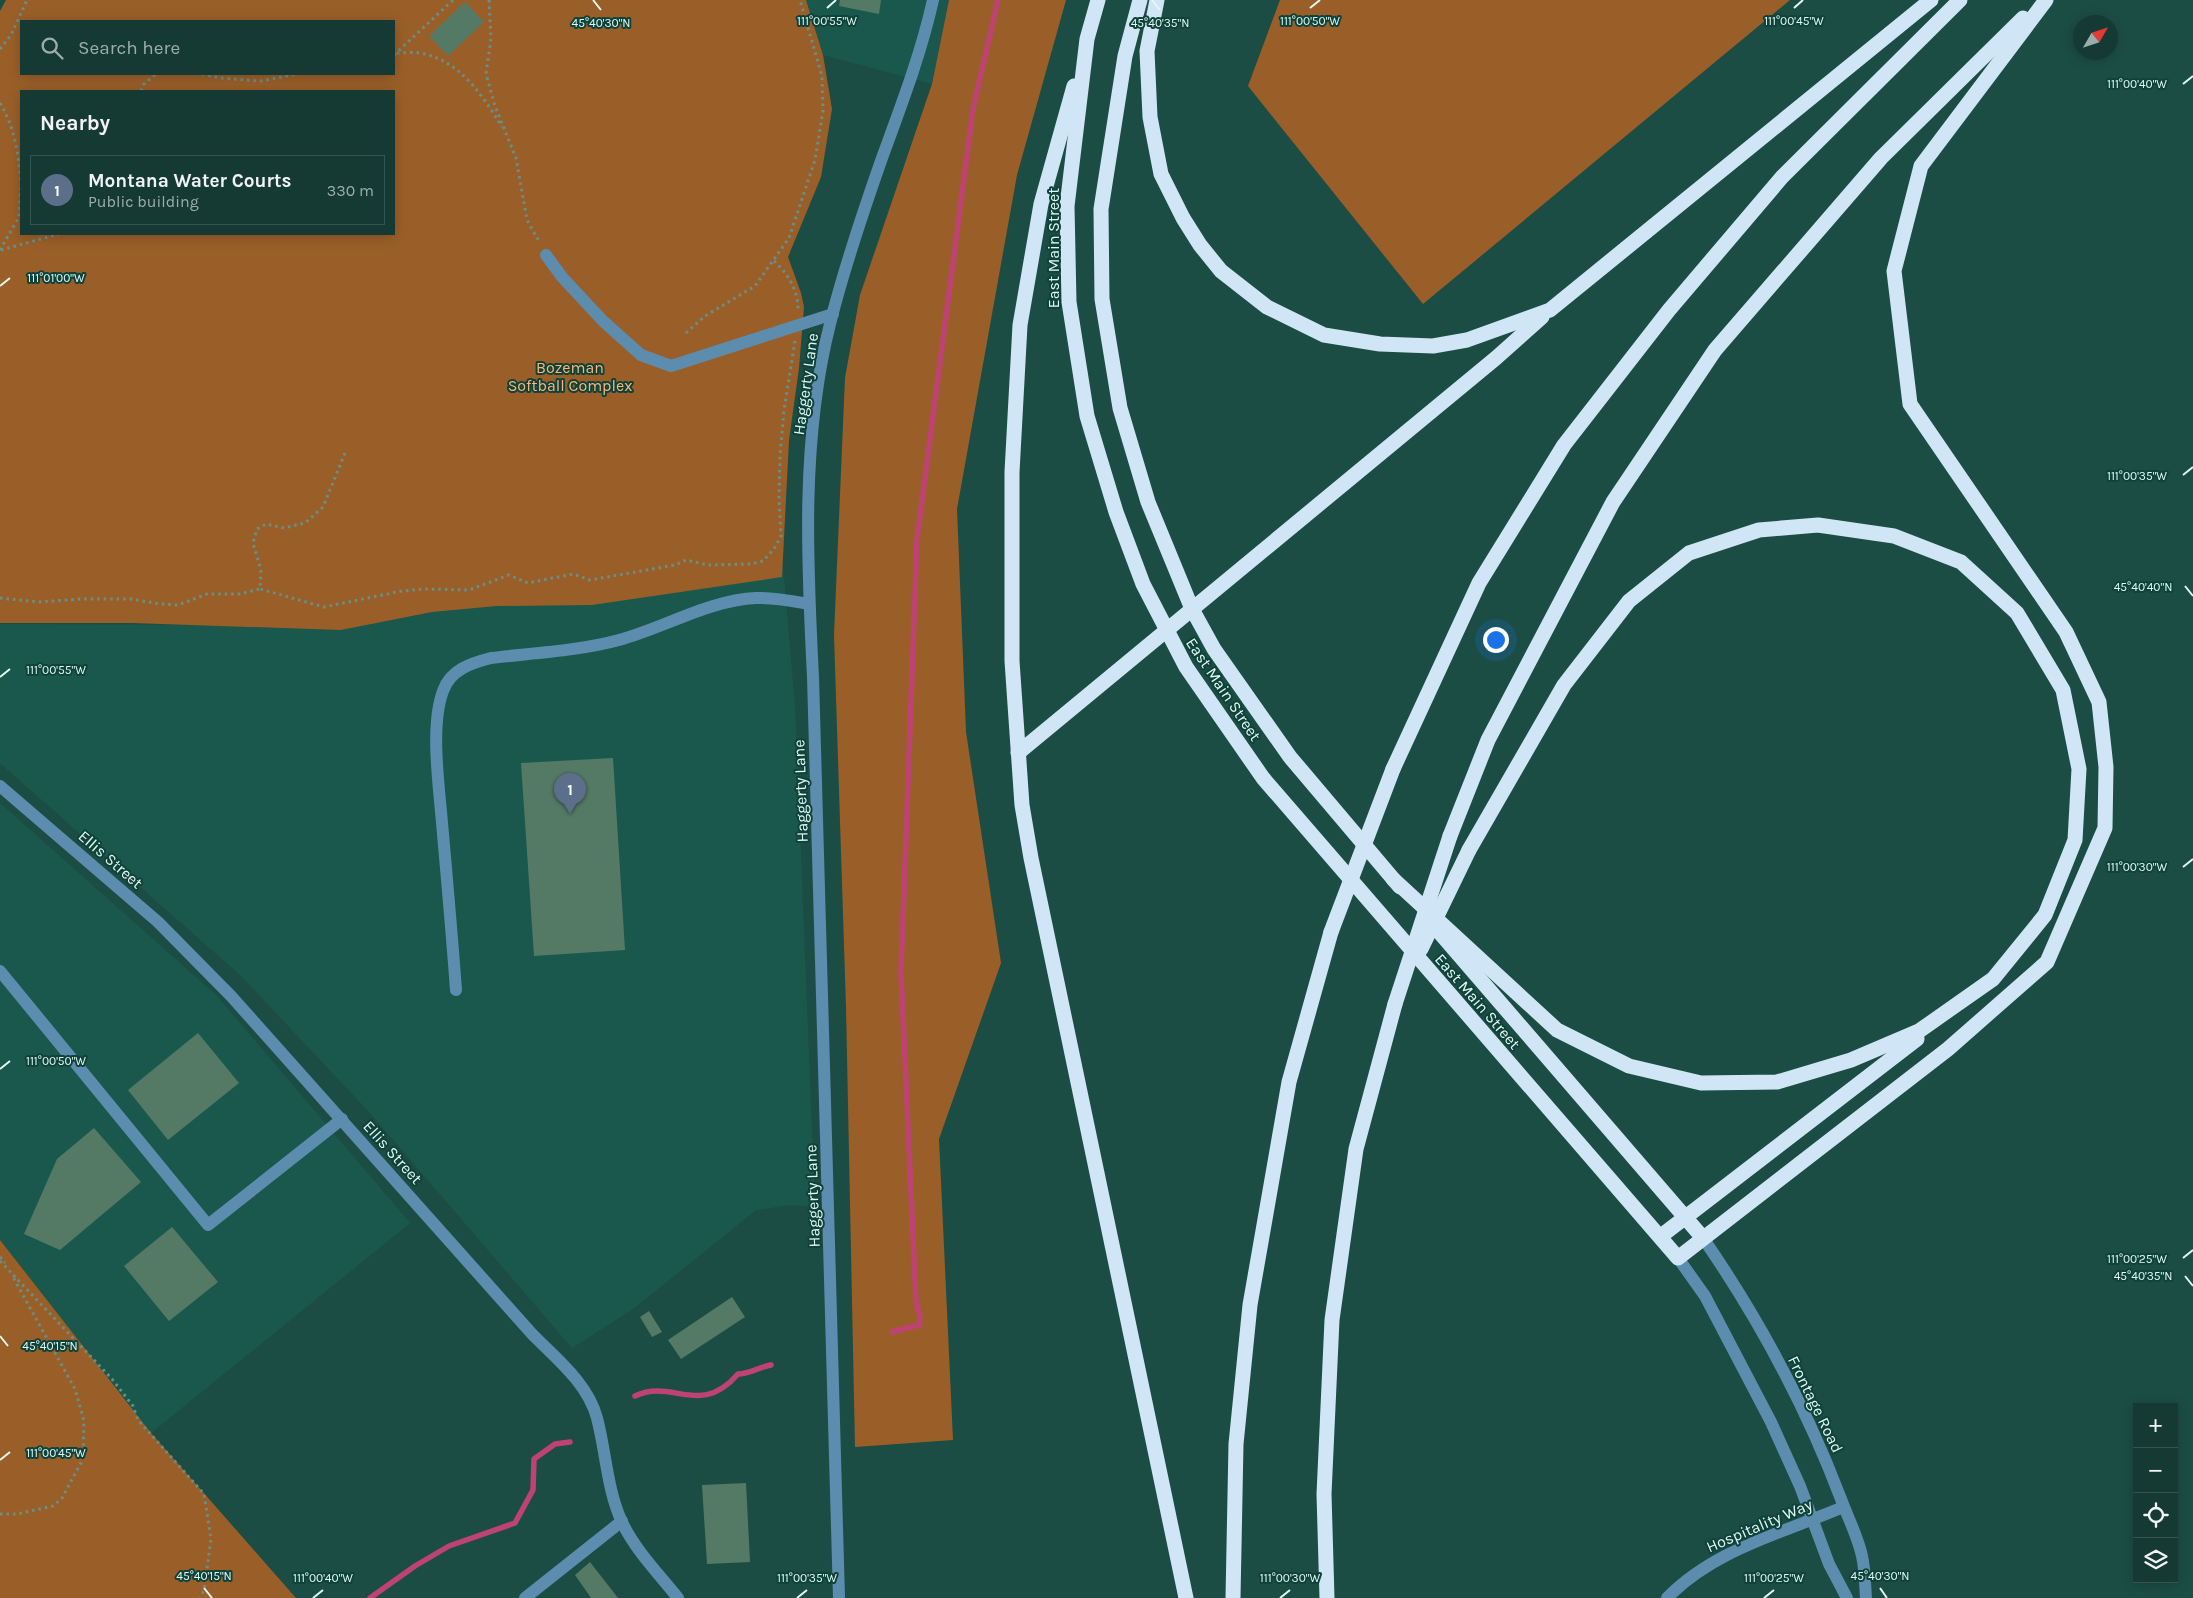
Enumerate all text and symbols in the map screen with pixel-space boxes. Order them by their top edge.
text: 111°00'55"W [797,14,857,28]
text: 111°00'50"W [1280,14,1340,28]
text: 111°00'45"W [1764,14,1824,28]
north arrow [2073,15,2118,60]
text: 45°40'30"N [571,16,631,30]
text: 45°40'35"N [1131,16,1189,30]
search box [20,20,395,75]
icon: search [38,34,66,62]
text: Search here [78,37,180,59]
text: 111°00'40"W [2107,77,2167,91]
text: Nearby [40,111,110,135]
text: Montana Water Courts [88,170,291,192]
text: 1 [54,181,60,200]
text: 330 m [327,181,374,200]
street label: East Main Street [1044,188,1063,308]
text: Public building [88,192,199,211]
text: 111°01'00"W [27,271,85,285]
street label: Haggerty Lane [789,332,822,436]
park label: Bozeman Softball Complex [508,358,632,395]
text: 111°00'35"W [2107,469,2167,483]
text: 45°40'40"N [2114,580,2172,594]
your location [1483,627,1509,653]
street label: East Main Street [1182,634,1265,745]
text: 111°00'55"W [26,663,86,677]
street label: Haggerty Lane [789,739,812,843]
pin: 1 [554,773,586,814]
street label: Ellis Street [75,826,147,892]
text: 111°00'30"W [2107,860,2167,874]
street label: East Main Street [1431,950,1524,1053]
text: 111°00'50"W [26,1054,86,1068]
street label: Ellis Street [359,1117,426,1188]
street label: Haggerty Lane [801,1144,824,1248]
text: 111°00'25"W [2107,1252,2167,1266]
text: 45°40'35"N [2114,1269,2172,1283]
text: 45°40'15"N [22,1339,78,1353]
street label: Frontage Road [1784,1353,1847,1456]
map controls [2133,1403,2178,1583]
button: + [2133,1403,2178,1448]
text: 111°00'45"W [26,1446,86,1460]
button: − [2133,1448,2178,1493]
button: locate [2133,1493,2178,1538]
street label: Hospitality Way [1703,1494,1816,1556]
button: layers [2133,1538,2178,1583]
text: 45°40'15"N [176,1569,232,1583]
text: 45°40'30"N [1850,1569,1910,1583]
text: 111°00'40"W [293,1571,353,1585]
text: 111°00'35"W [777,1571,837,1585]
text: 111°00'30"W [1260,1571,1320,1585]
text: 111°00'25"W [1744,1571,1804,1585]

